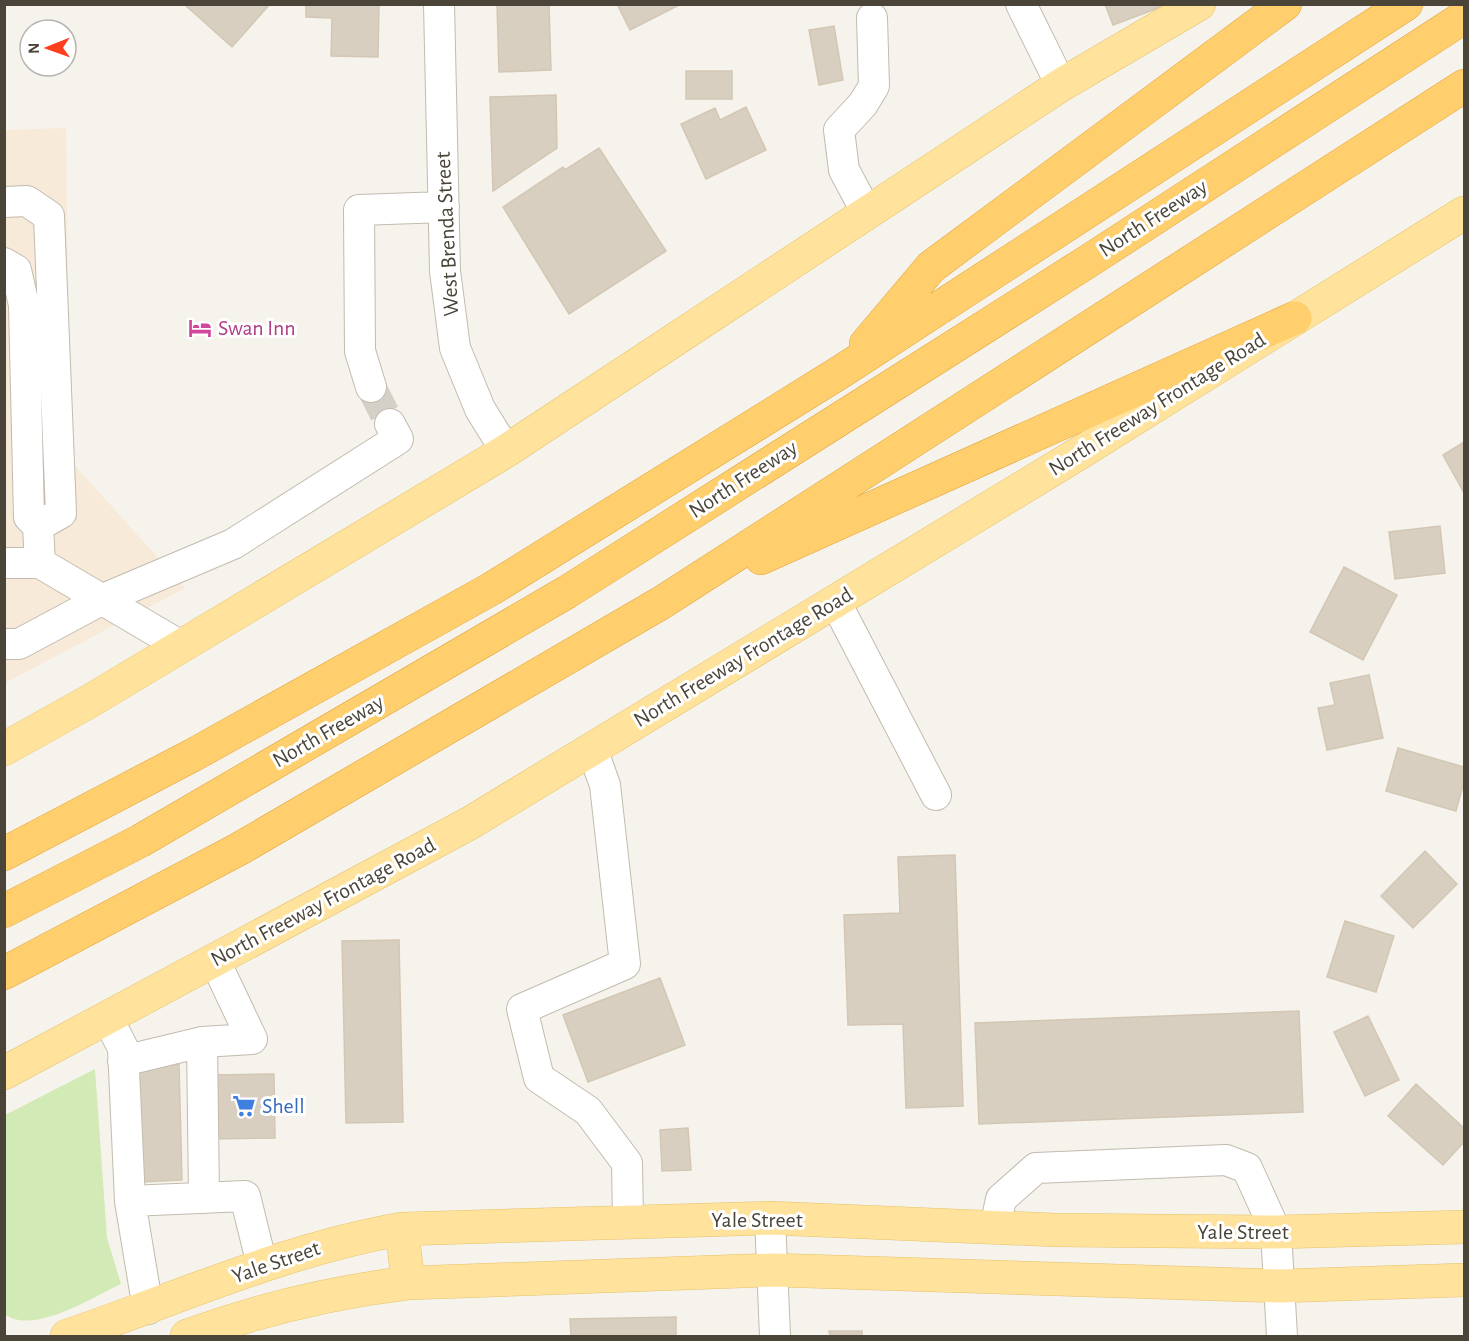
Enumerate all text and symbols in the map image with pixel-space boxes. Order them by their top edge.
north arrow [18,18,78,78]
text: N [26,43,42,54]
street label: West Brenda Street [432,151,462,317]
street label: North Freeway [1095,175,1212,261]
hotel icon: Swan Inn [187,315,213,341]
place label: Swan Inn [218,317,296,339]
street label: North Freeway Frontage Road [1045,328,1269,480]
street label: North Freeway [685,436,802,522]
street label: North Freeway Frontage Road [630,583,856,731]
street label: North Freeway [269,690,388,772]
street label: North Freeway Frontage Road [207,833,439,971]
supermarket icon: Shell [231,1093,257,1119]
place label: Shell [262,1095,305,1117]
street label: Yale Street [711,1209,803,1231]
street label: Yale Street [1197,1221,1289,1243]
street label: Yale Street [229,1237,323,1287]

